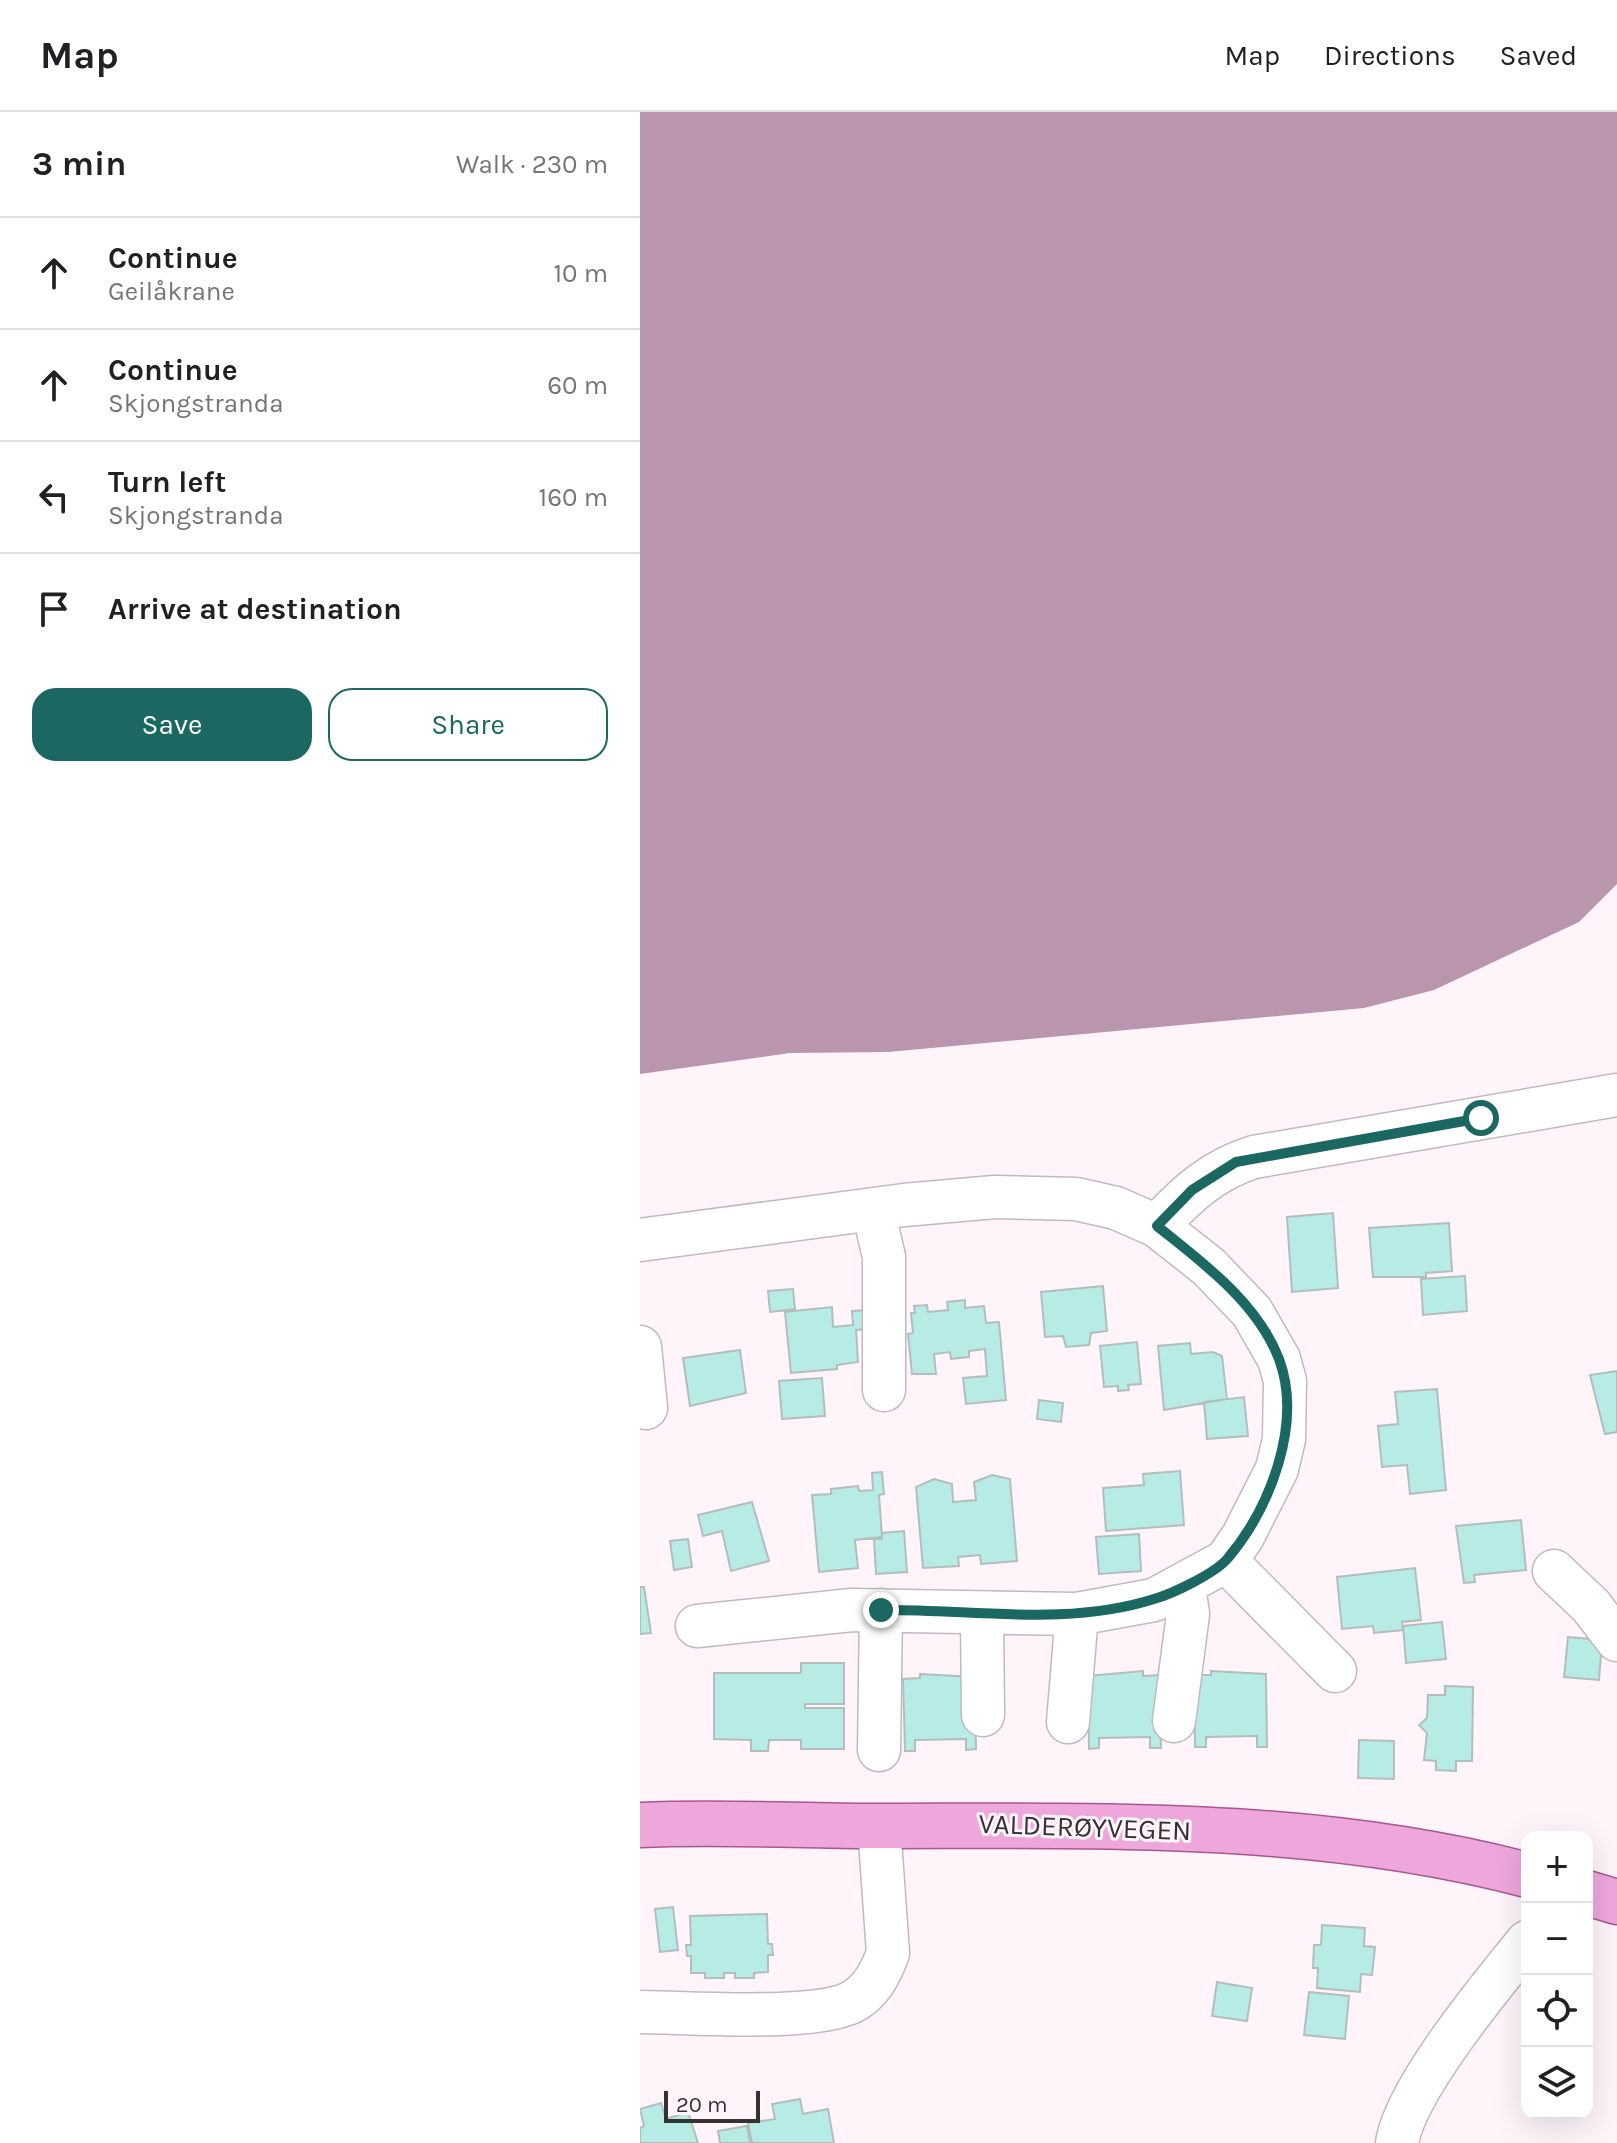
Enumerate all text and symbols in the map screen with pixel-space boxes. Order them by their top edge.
text: Map [40,33,119,78]
text: Map [1225,39,1280,72]
text: Directions [1324,39,1456,72]
text: Saved [1500,39,1577,72]
text: 3 min [32,144,126,184]
text: Walk · 230 m [456,149,608,180]
text: Continue [108,240,238,276]
icon: ahead [32,251,76,295]
text: 10 m [553,258,608,289]
text: Geilåkrane [108,276,235,307]
text: Continue [108,352,238,388]
icon: ahead [32,363,76,407]
text: 60 m [547,370,608,401]
text: Skjongstranda [108,388,283,419]
text: Turn left [108,464,226,500]
icon: left [32,475,76,519]
text: 160 m [539,482,608,513]
text: Skjongstranda [108,500,283,531]
icon: arrive [32,587,76,631]
text: Arrive at destination [108,591,402,627]
button: Save [32,688,312,761]
button: Share [328,688,608,761]
route start [1463,1100,1499,1136]
route end [863,1592,899,1628]
street label: VALDERØYVEGEN [978,1807,1192,1847]
map controls [1521,1831,1593,2119]
button: + [1521,1831,1593,1903]
button: − [1521,1903,1593,1975]
button: locate [1521,1975,1593,2047]
button: layers [1521,2047,1593,2119]
scale bar [664,2087,760,2123]
text: 20 m [676,2092,728,2118]

